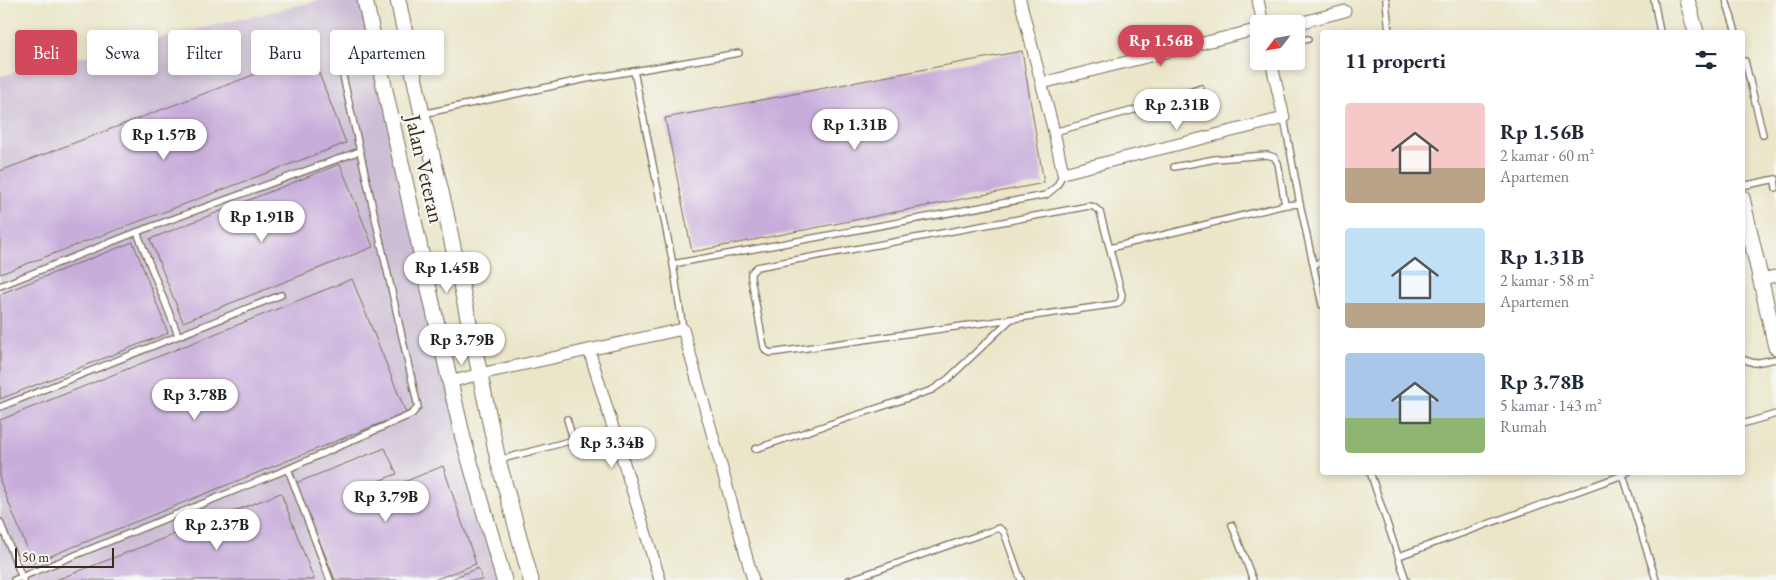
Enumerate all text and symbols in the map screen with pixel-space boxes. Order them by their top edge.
north arrow [1250,15,1305,70]
map controls [1250,15,1305,70]
pin: Rp 1.56B [1109,24,1213,67]
chip: Beli [15,30,77,75]
chip: Sewa [87,30,158,75]
chip: Filter [168,30,241,75]
chip: Baru [251,30,320,75]
chip: Apartemen [330,30,444,75]
text: Rp 1.56B [1129,30,1193,51]
icon: filters [1692,46,1720,74]
text: 11 properti [1345,47,1446,74]
pin: Rp 2.31B [1125,88,1229,131]
text: Rp 2.31B [1145,94,1209,115]
pin: Rp 1.31B [803,108,907,151]
street label: Jalan Veteran [398,110,452,227]
text: Rp 1.31B [823,114,887,135]
text: Rp 1.56B [1500,118,1584,145]
pin: Rp 1.57B [112,119,216,161]
icon: home [1385,123,1445,183]
text: Rp 1.57B [132,124,196,145]
text: 2 kamar · 60 m² [1500,145,1594,166]
text: Apartemen [1500,166,1569,187]
pin: Rp 1.91B [210,200,314,243]
text: Rp 1.91B [230,206,294,227]
text: Rp 1.31B [1500,243,1584,270]
icon: home [1385,248,1445,308]
pin: Rp 1.45B [395,252,499,294]
text: Rp 1.45B [415,257,479,278]
text: 2 kamar · 58 m² [1500,270,1594,291]
text: Apartemen [1500,291,1569,312]
pin: Rp 3.79B [410,324,514,366]
text: Rp 3.79B [430,329,494,350]
text: Rp 3.78B [1500,368,1584,395]
icon: home [1385,373,1445,433]
pin: Rp 3.78B [143,378,247,421]
text: Rp 3.78B [163,384,227,405]
text: 5 kamar · 143 m² [1500,395,1602,416]
text: Rumah [1500,416,1547,437]
pin: Rp 3.34B [560,426,664,469]
text: Rp 3.34B [580,432,644,453]
pin: Rp 3.79B [334,480,438,523]
text: Rp 3.79B [354,486,418,507]
pin: Rp 2.37B [165,508,269,551]
text: Rp 2.37B [185,514,249,535]
scale bar [15,545,114,568]
text: 50 m [22,548,49,566]

